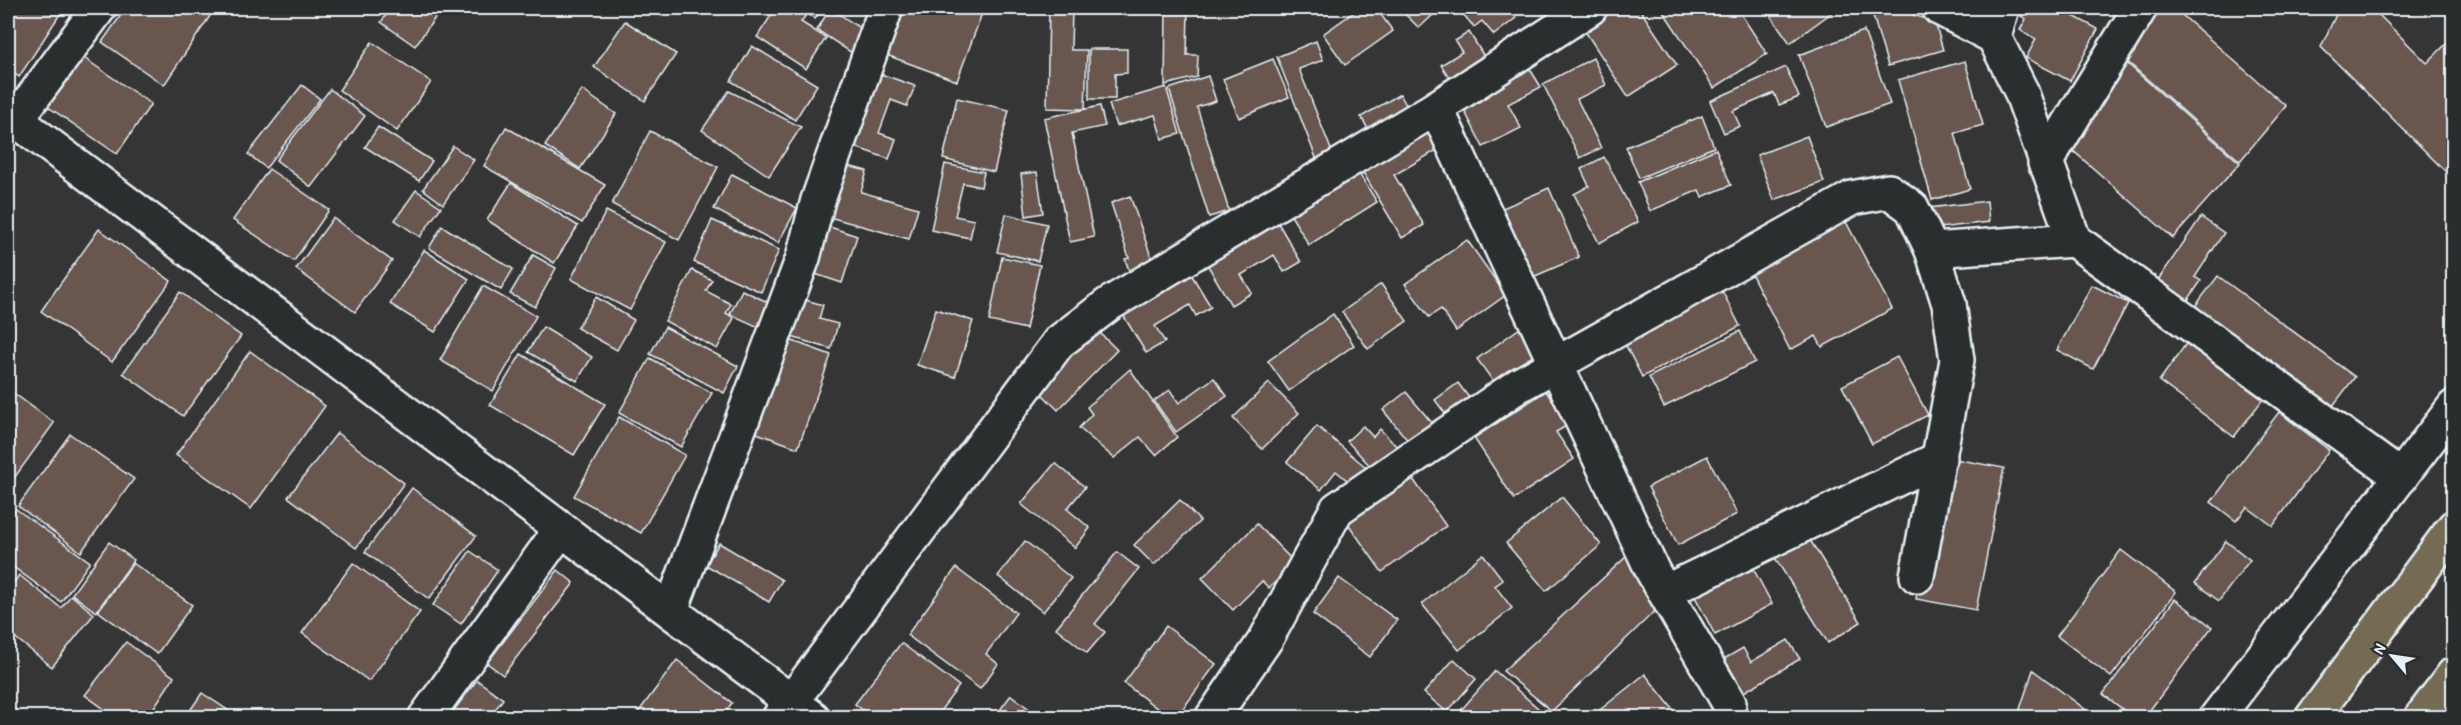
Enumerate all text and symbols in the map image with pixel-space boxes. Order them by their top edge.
north arrow [2362,626,2422,686]
text: N [2367,639,2391,658]

